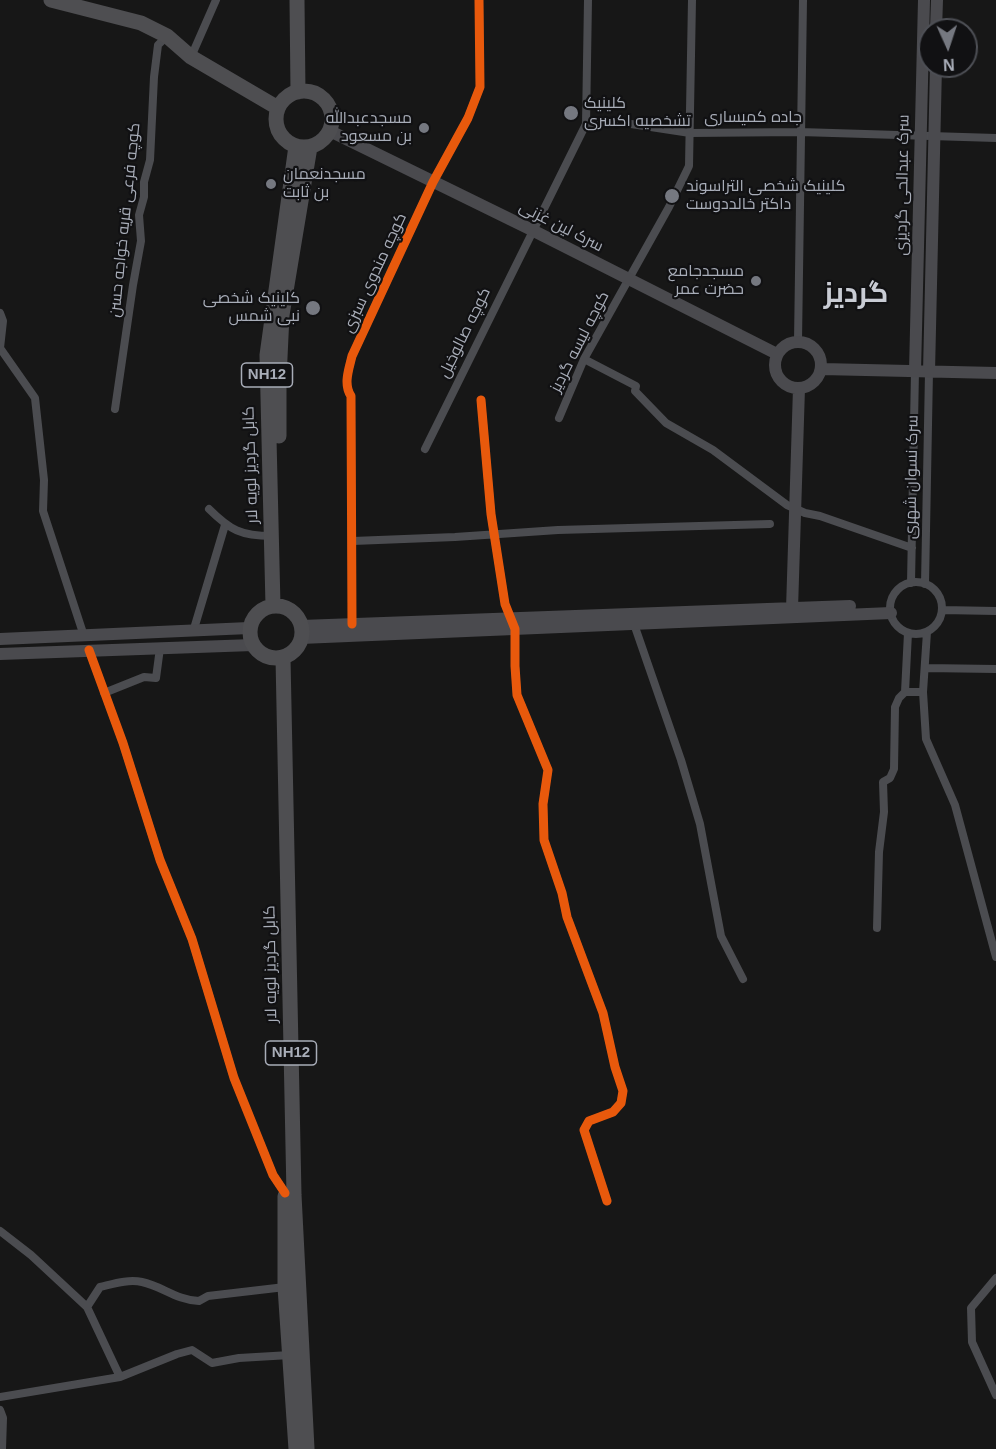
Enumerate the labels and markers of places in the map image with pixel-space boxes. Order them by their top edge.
place label: کلینیک تشخصیه اکسری [584,94,691,132]
marker: کلینیک تشخصیه اکسری [562,104,580,122]
place label: مسجدعبدالله بن مسعود [326,109,412,147]
marker: مسجدعبدالله بن مسعود [417,121,431,135]
place label: مسجدنعمان بن ثابت [283,165,366,203]
marker: مسجدنعمان بن ثابت [264,177,278,191]
place label: کلینیک شخصی التراسوند داکتر خالددوست [686,177,845,215]
marker: کلینیک شخصی التراسوند داکتر خالددوست [663,187,681,205]
place label: مسجدجامع حضرت عمر [668,262,744,300]
marker: مسجدجامع حضرت عمر [749,274,763,288]
place label: کلینیک شخصی نبی شمس [203,289,300,327]
marker: کلینیک شخصی نبی شمس [304,299,322,317]

